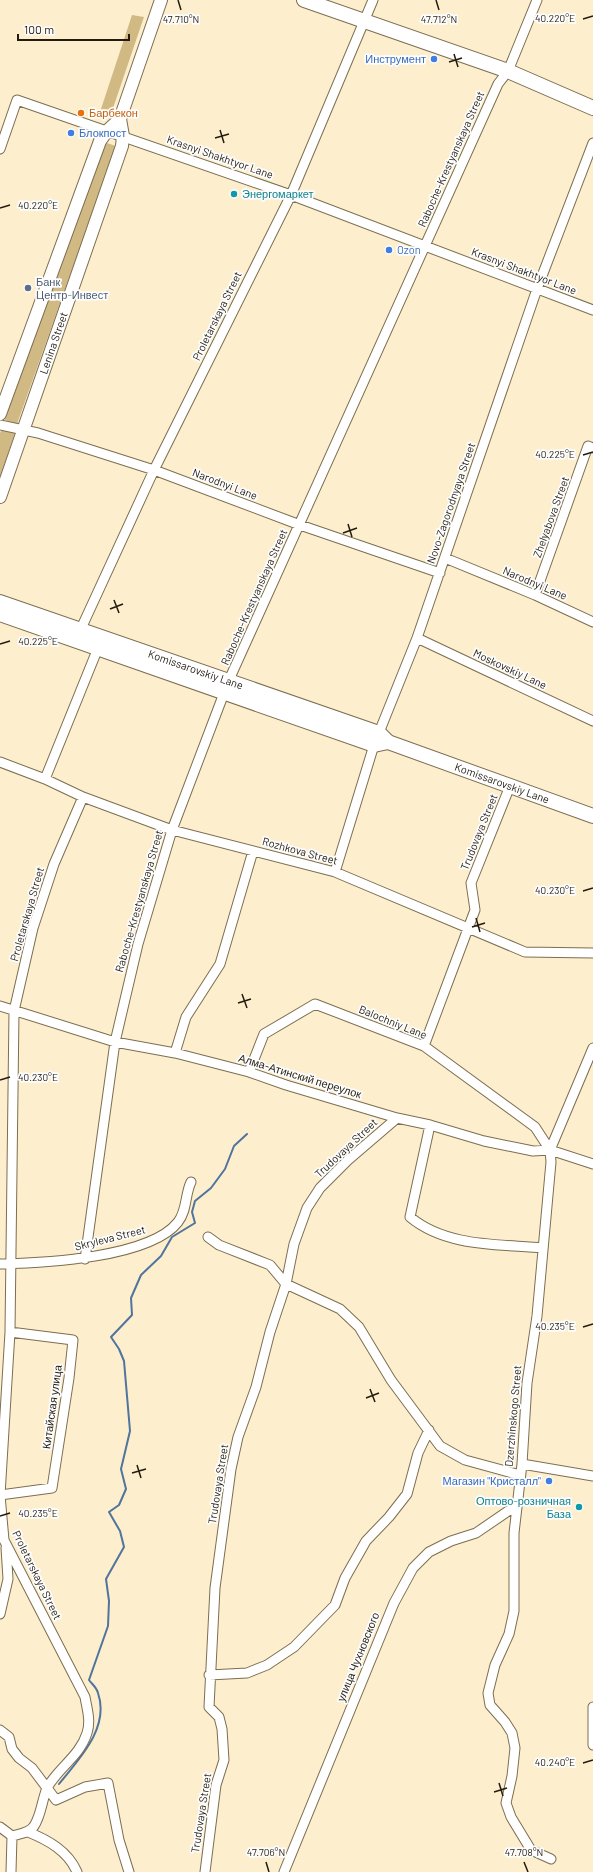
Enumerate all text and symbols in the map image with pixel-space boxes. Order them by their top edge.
text: 40.220°E [535,12,575,24]
text: 47.710°N [163,13,199,25]
text: 47.712°N [421,13,457,25]
scale bar [18,16,129,42]
text: 100 m [24,22,54,36]
place label: Инструмент [365,52,426,65]
marker: Инструмент [429,54,439,64]
street label: Raboche-Krestyanskaya Street [415,89,486,229]
place label: Барбекон [89,106,138,119]
marker: Барбекон [76,108,86,118]
place label: Блокпост [79,126,126,139]
marker: Блокпост [66,128,76,138]
street label: Krasnyi Shakhtyor Lane [165,132,275,181]
place label: Энергомаркет [242,187,314,200]
marker: Энергомаркет [229,189,239,199]
text: 40.220°E [18,199,58,211]
place label: Ozon [397,243,421,256]
street label: Krasnyi Shakhtyor Lane [470,244,579,297]
marker: Ozon [384,245,394,255]
street label: Proletarskaya Street [189,269,244,362]
place label: Банк Центр-Инвест [36,275,108,301]
marker: Банк Центр-Инвест [23,283,33,293]
street label: Lenina Street [36,310,70,376]
street label: Novo-Zagorodnyaya Street [424,441,477,565]
text: 40.225°E [535,448,575,460]
street label: Narodnyi Lane [191,465,260,502]
street label: Zhelyabova Street [530,474,571,559]
street label: Raboche-Krestyanskaya Street [218,527,289,667]
street label: Narodnyi Lane [501,563,569,602]
text: 40.225°E [18,635,58,647]
street label: Moskovskiy Lane [471,646,549,691]
street label: Komissarovskiy Lane [147,647,245,692]
street label: Komissarovskiy Lane [453,760,551,806]
street label: Trudovaya Street [457,792,500,872]
street label: Raboche-Krestyanskaya Street [112,828,165,973]
street label: Rozhkova Street [261,834,339,867]
street label: Proletarskaya Street [7,865,46,962]
text: 40.230°E [535,884,575,896]
street label: Balochniy Lane [357,1002,429,1041]
street label: Алма-Атинский переулок [237,1051,363,1100]
text: 40.230°E [18,1071,58,1083]
street label: Trudovaya Street [312,1115,380,1180]
street label: Skryleva Street [73,1222,147,1253]
text: 40.235°E [535,1320,575,1332]
street label: Китайская улица [39,1363,64,1450]
street label: Dzerzhinskogo Street [502,1365,523,1467]
street label: Trudovaya Street [205,1443,230,1525]
place label: Магазин "Кристалл" [443,1474,541,1487]
marker: Магазин "Кристалл" [544,1476,554,1486]
place label: Оптово-розничная База [476,1494,572,1520]
marker: Оптово-розничная База [574,1502,584,1512]
text: 40.235°E [18,1507,58,1519]
street label: Proletarskaya Street [10,1528,65,1621]
street label: улица Чухновского [334,1610,381,1703]
text: 40.240°E [535,1756,575,1768]
street label: Trudovaya Street [188,1772,213,1854]
text: 47.706°N [247,1846,285,1858]
text: 47.708°N [505,1846,543,1858]

